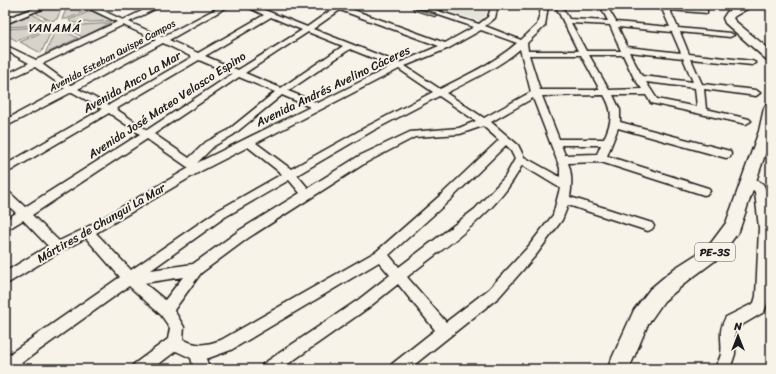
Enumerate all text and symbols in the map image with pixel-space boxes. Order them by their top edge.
street label: Avenida Esteban Quispe Campos [45,14,180,97]
district label: YANAMÁ [29,17,82,39]
street label: Avenida Andrés Avelino Cáceres [251,39,414,133]
street label: Avenida Anco La Mar [78,44,186,120]
street label: Avenida José Mateo Velasco Espino [83,45,251,165]
street label: Mártires de Chungui La Mar [32,177,171,269]
road number: PE-3S [695,243,735,261]
north arrow [718,316,758,356]
text: N [733,317,742,336]

